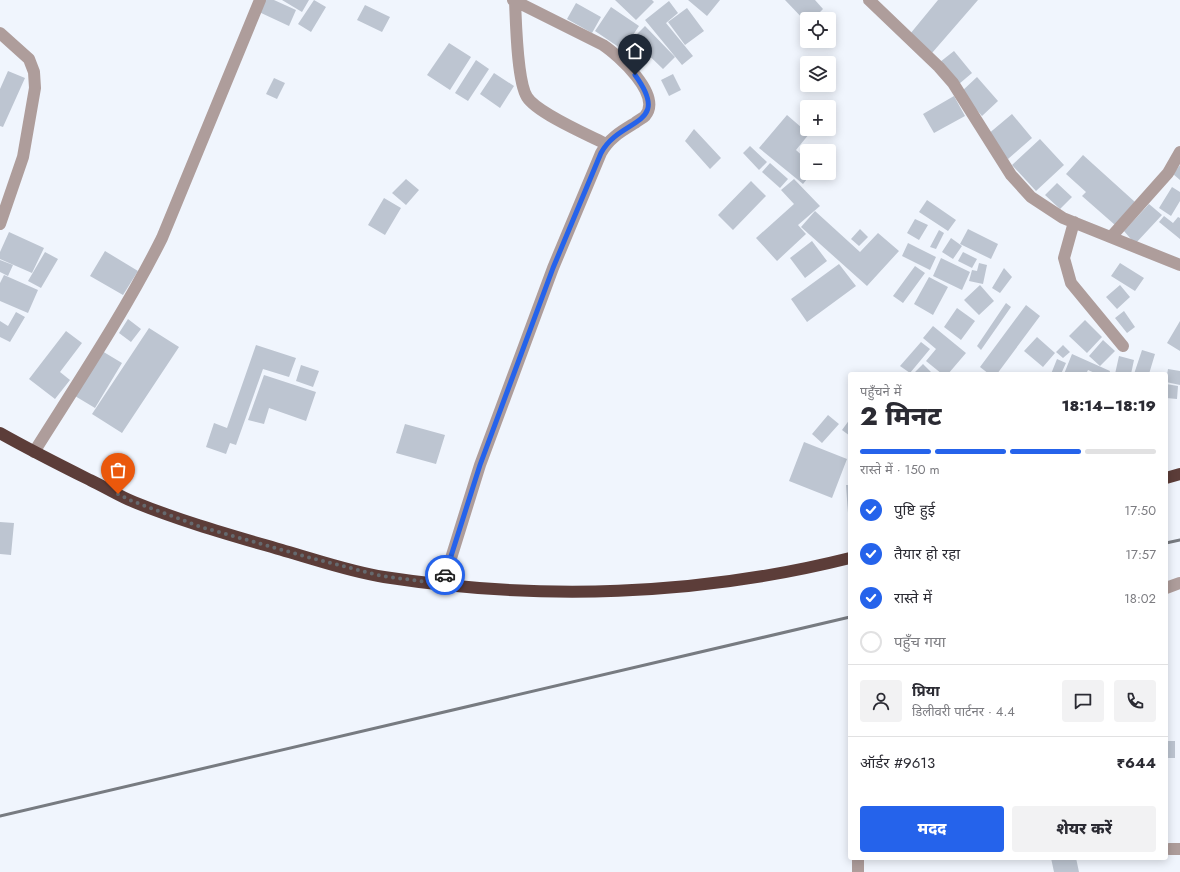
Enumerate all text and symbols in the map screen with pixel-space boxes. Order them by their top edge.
map controls [800,12,836,180]
button: locate [800,12,836,48]
pin [618,34,652,75]
icon: home [624,40,646,62]
button: layers [800,56,836,92]
button: + [800,100,836,136]
button: − [800,144,836,180]
text: पहुँचने में [860,382,901,401]
text: 18:14–18:19 [1062,395,1156,417]
text: 2 मिनट [860,397,942,435]
pin [101,453,135,494]
icon: bag [107,459,129,481]
text: रास्ते में · 150 m [860,460,940,479]
icon: check [860,499,882,521]
text: पुष्टि हुई [894,499,935,521]
text: 17:50 [1124,501,1156,520]
icon: check [860,543,882,565]
text: तैयार हो रहा [894,543,960,565]
text: 17:57 [1125,545,1156,564]
courier [425,555,465,595]
icon: car [434,564,456,586]
icon: check [860,587,882,609]
text: रास्ते में [894,587,932,609]
text: 18:02 [1124,589,1156,608]
text: पहुँच गया [894,631,946,653]
button: person [860,680,902,722]
text: प्रिया [912,680,940,702]
button: chat [1062,680,1104,722]
button: phone [1114,680,1156,722]
text: डिलीवरी पार्टनर · 4.4 [912,702,1015,721]
text: ऑर्डर #9613 [860,752,935,774]
text: ₹644 [1116,752,1156,774]
button: मदद [860,806,1004,852]
button: शेयर करें [1012,806,1156,852]

